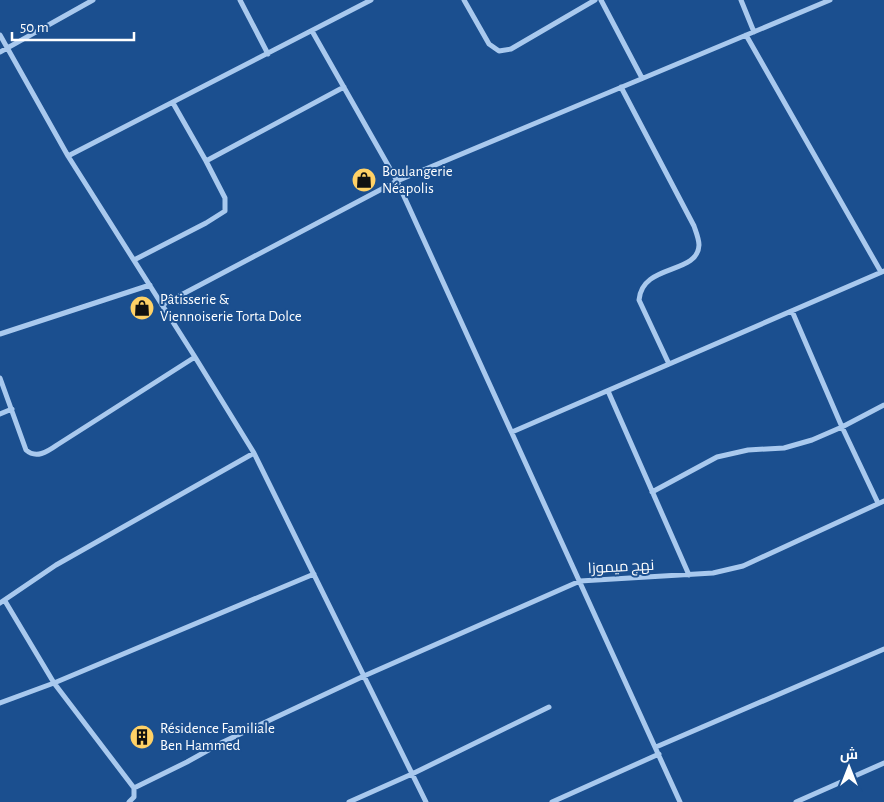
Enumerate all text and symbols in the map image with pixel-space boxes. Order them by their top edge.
scale bar [12,10,135,42]
text: 50 m [20,20,49,35]
place label: Boulangerie Néapolis [382,164,453,196]
shop icon: Boulangerie Néapolis [351,167,377,193]
place label: Pâtisserie & Viennoiserie Torta Dolce [160,292,302,324]
shop icon: Pâtisserie & Viennoiserie Torta Dolce [129,295,155,321]
street label: نهج ميموزا [587,558,655,579]
place label: Résidence Familiale Ben Hammed [160,721,275,753]
building icon: Résidence Familiale Ben Hammed [129,724,155,750]
north arrow [824,742,874,792]
text: ش [840,746,858,763]

